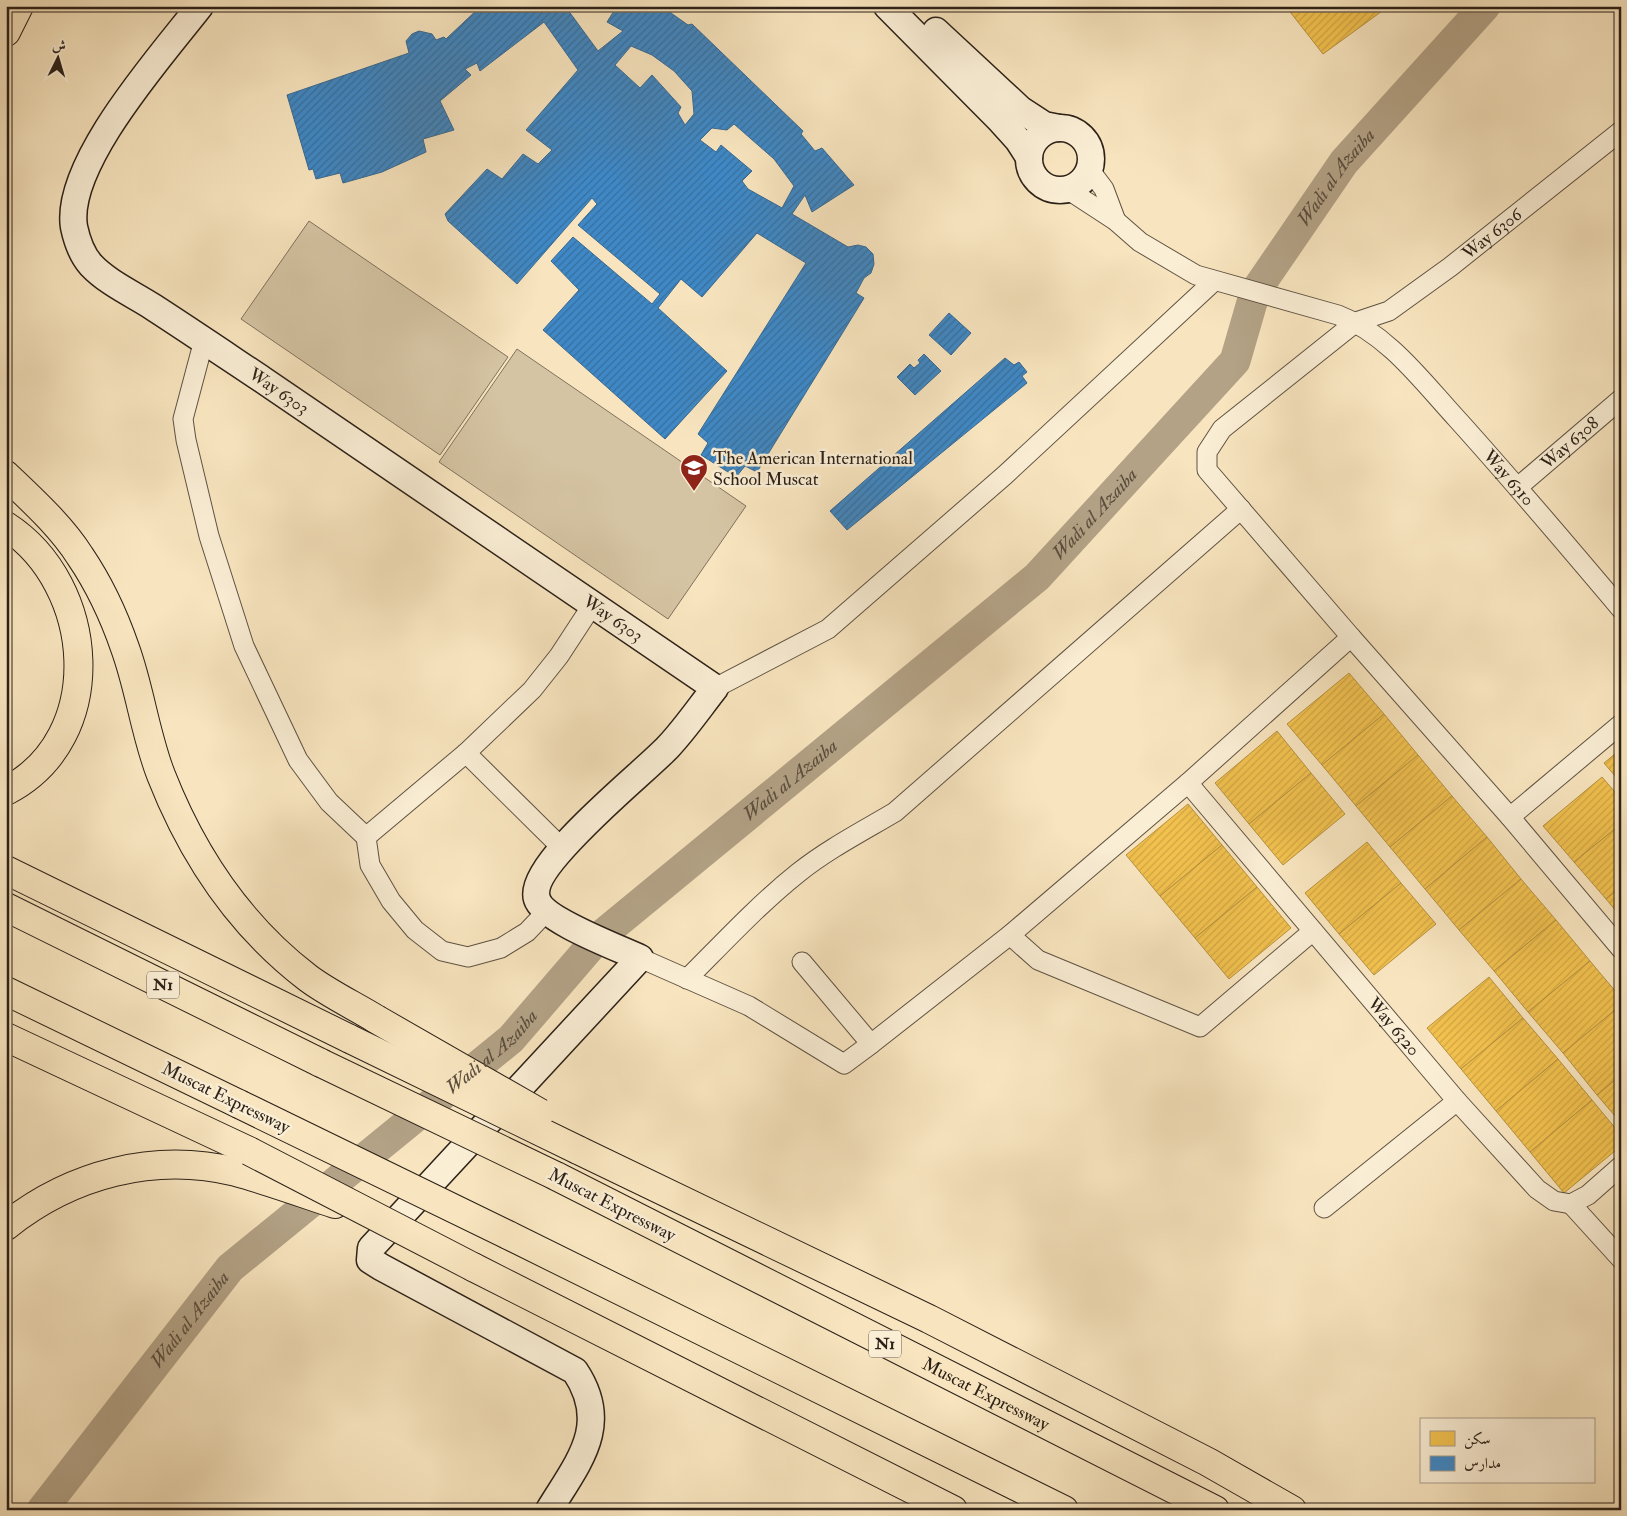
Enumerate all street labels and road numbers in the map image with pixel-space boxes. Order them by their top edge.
street label: Way 6306 [1457,202,1527,265]
street label: Way 6303 [244,362,314,420]
street label: Way 6308 [1535,412,1604,475]
street label: Way 6310 [1478,444,1540,511]
street label: Way 6303 [578,589,648,647]
road number: N1 [147,972,179,998]
street label: Way 6320 [1362,992,1425,1061]
street label: Muscat Expressway [158,1057,295,1139]
street label: Muscat Expressway [545,1163,680,1247]
road number: N1 [869,1330,901,1358]
street label: Muscat Expressway [918,1352,1054,1436]

